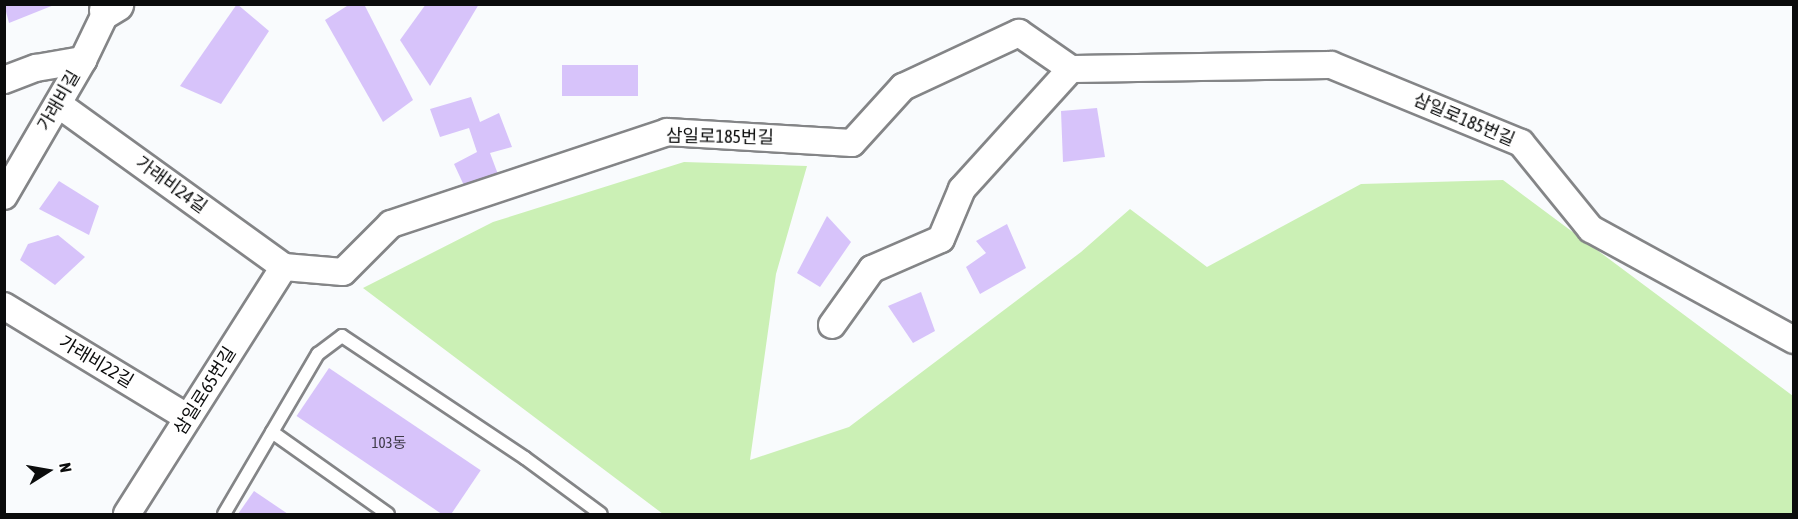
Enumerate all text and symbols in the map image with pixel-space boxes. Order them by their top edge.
street label: 가래비길 [33,67,85,135]
street label: 삼일로185번길 [1410,89,1518,151]
street label: 삼일로185번길 [666,125,774,149]
street label: 가래비24길 [131,152,211,218]
street label: 가래비22길 [55,331,137,393]
street label: 삼일로65번길 [169,343,241,439]
house number: 103동 [372,434,406,452]
north arrow [18,441,78,501]
text: N [56,461,75,474]

